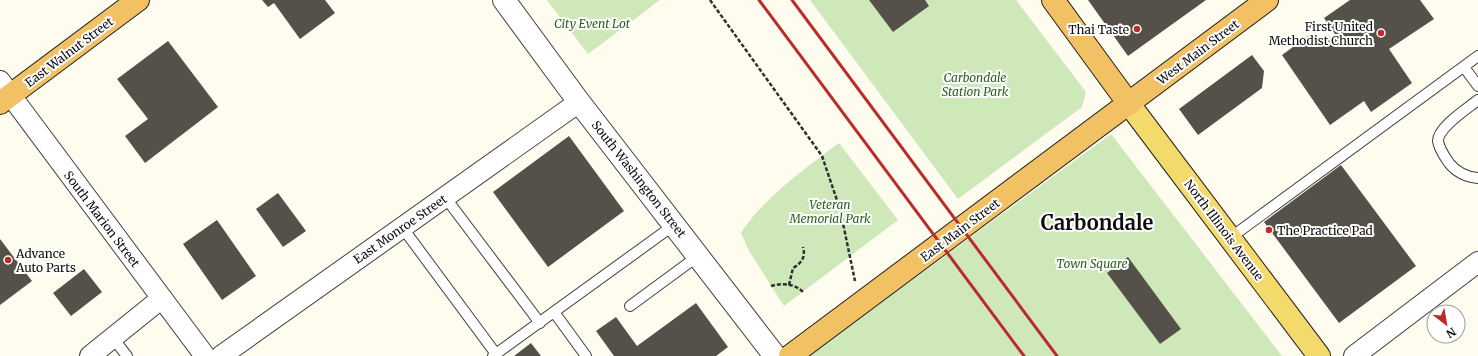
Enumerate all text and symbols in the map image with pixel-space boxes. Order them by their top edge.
street label: East Walnut Street [22,14,116,90]
park label: City Event Lot [554,16,631,31]
street label: West Main Street [1153,16,1242,88]
place label: First United Methodist Church [1269,19,1373,48]
place label: Thai Taste [1068,22,1129,37]
marker: Thai Taste [1132,24,1142,34]
marker: First United Methodist Church [1376,28,1386,38]
park label: Carbondale Station Park [942,70,1009,99]
street label: South Washington Street [589,118,690,241]
street label: South Marion Street [61,168,143,270]
street label: North Illinois Avenue [1181,177,1267,283]
street label: East Monroe Street [350,191,450,267]
street label: East Main Street [917,195,1003,265]
park label: Veteran Memorial Park [788,197,871,226]
district label: Carbondale [1041,210,1153,235]
place label: The Practice Pad [1277,223,1373,238]
marker: The Practice Pad [1264,225,1274,235]
place label: Advance Auto Parts [15,246,76,275]
marker: Advance Auto Parts [3,255,13,265]
park label: Town Square [1056,256,1128,271]
north arrow [1426,304,1466,344]
text: N [1444,324,1458,341]

